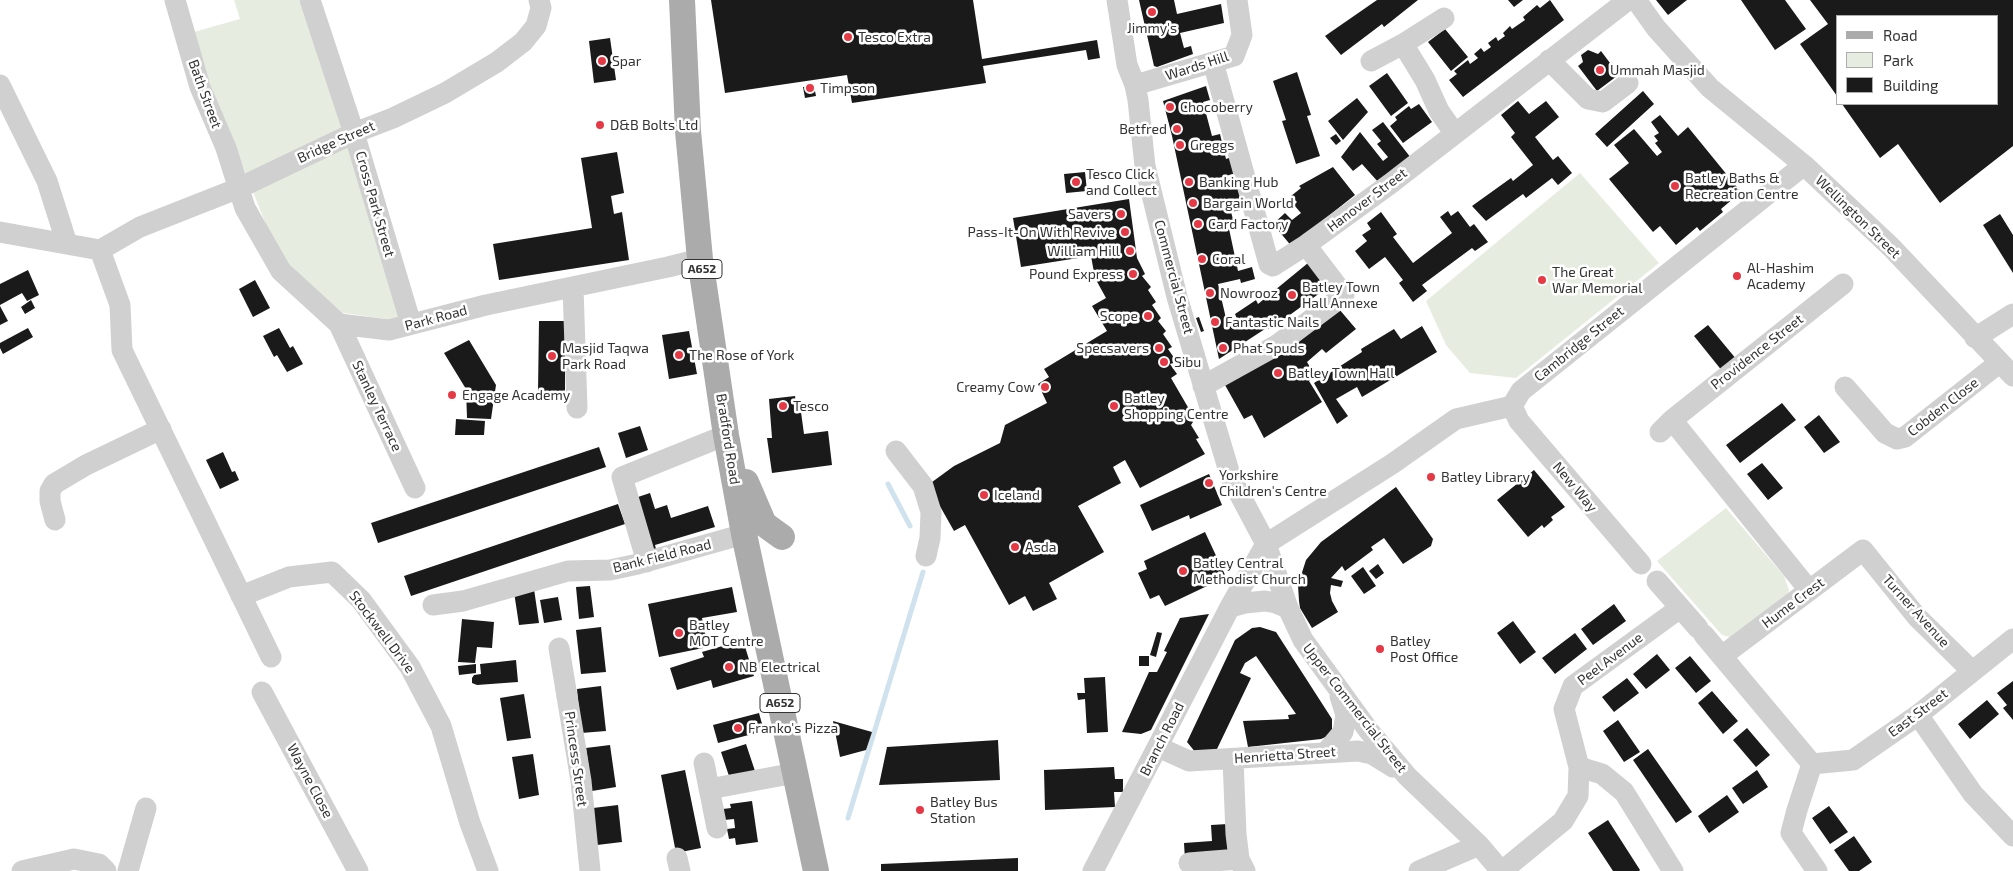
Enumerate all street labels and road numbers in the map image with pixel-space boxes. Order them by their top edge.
street label: Wards Hill [1163,48,1231,84]
street label: Bath Street [185,57,225,131]
street label: Bridge Street [295,117,377,167]
street label: Cross Park Street [352,149,398,259]
street label: Hanover Street [1324,165,1410,235]
street label: Wellington Street [1812,172,1904,262]
street label: Commercial Street [1151,218,1197,336]
road number: A652 [682,260,722,278]
street label: Park Road [403,302,469,334]
street label: Cambridge Street [1531,303,1627,385]
street label: Providence Street [1708,311,1806,393]
street label: Stanley Terrace [349,358,405,454]
street label: Cobden Close [1904,374,1982,440]
street label: Bradford Road [713,392,743,486]
street label: New Way [1549,459,1601,515]
street label: Bank Field Road [611,536,713,576]
street label: Turner Avenue [1879,571,1953,651]
street label: Hume Crest [1759,574,1827,632]
street label: Stockwell Drive [346,588,418,676]
street label: Peel Avenue [1574,629,1646,689]
street label: Upper Commercial Street [1299,640,1411,776]
street label: East Street [1885,685,1951,741]
road number: A652 [760,694,800,712]
street label: Branch Road [1136,699,1188,779]
street label: Princess Street [561,710,591,808]
street label: Wayne Close [283,741,337,821]
street label: Henrietta Street [1234,743,1336,767]

